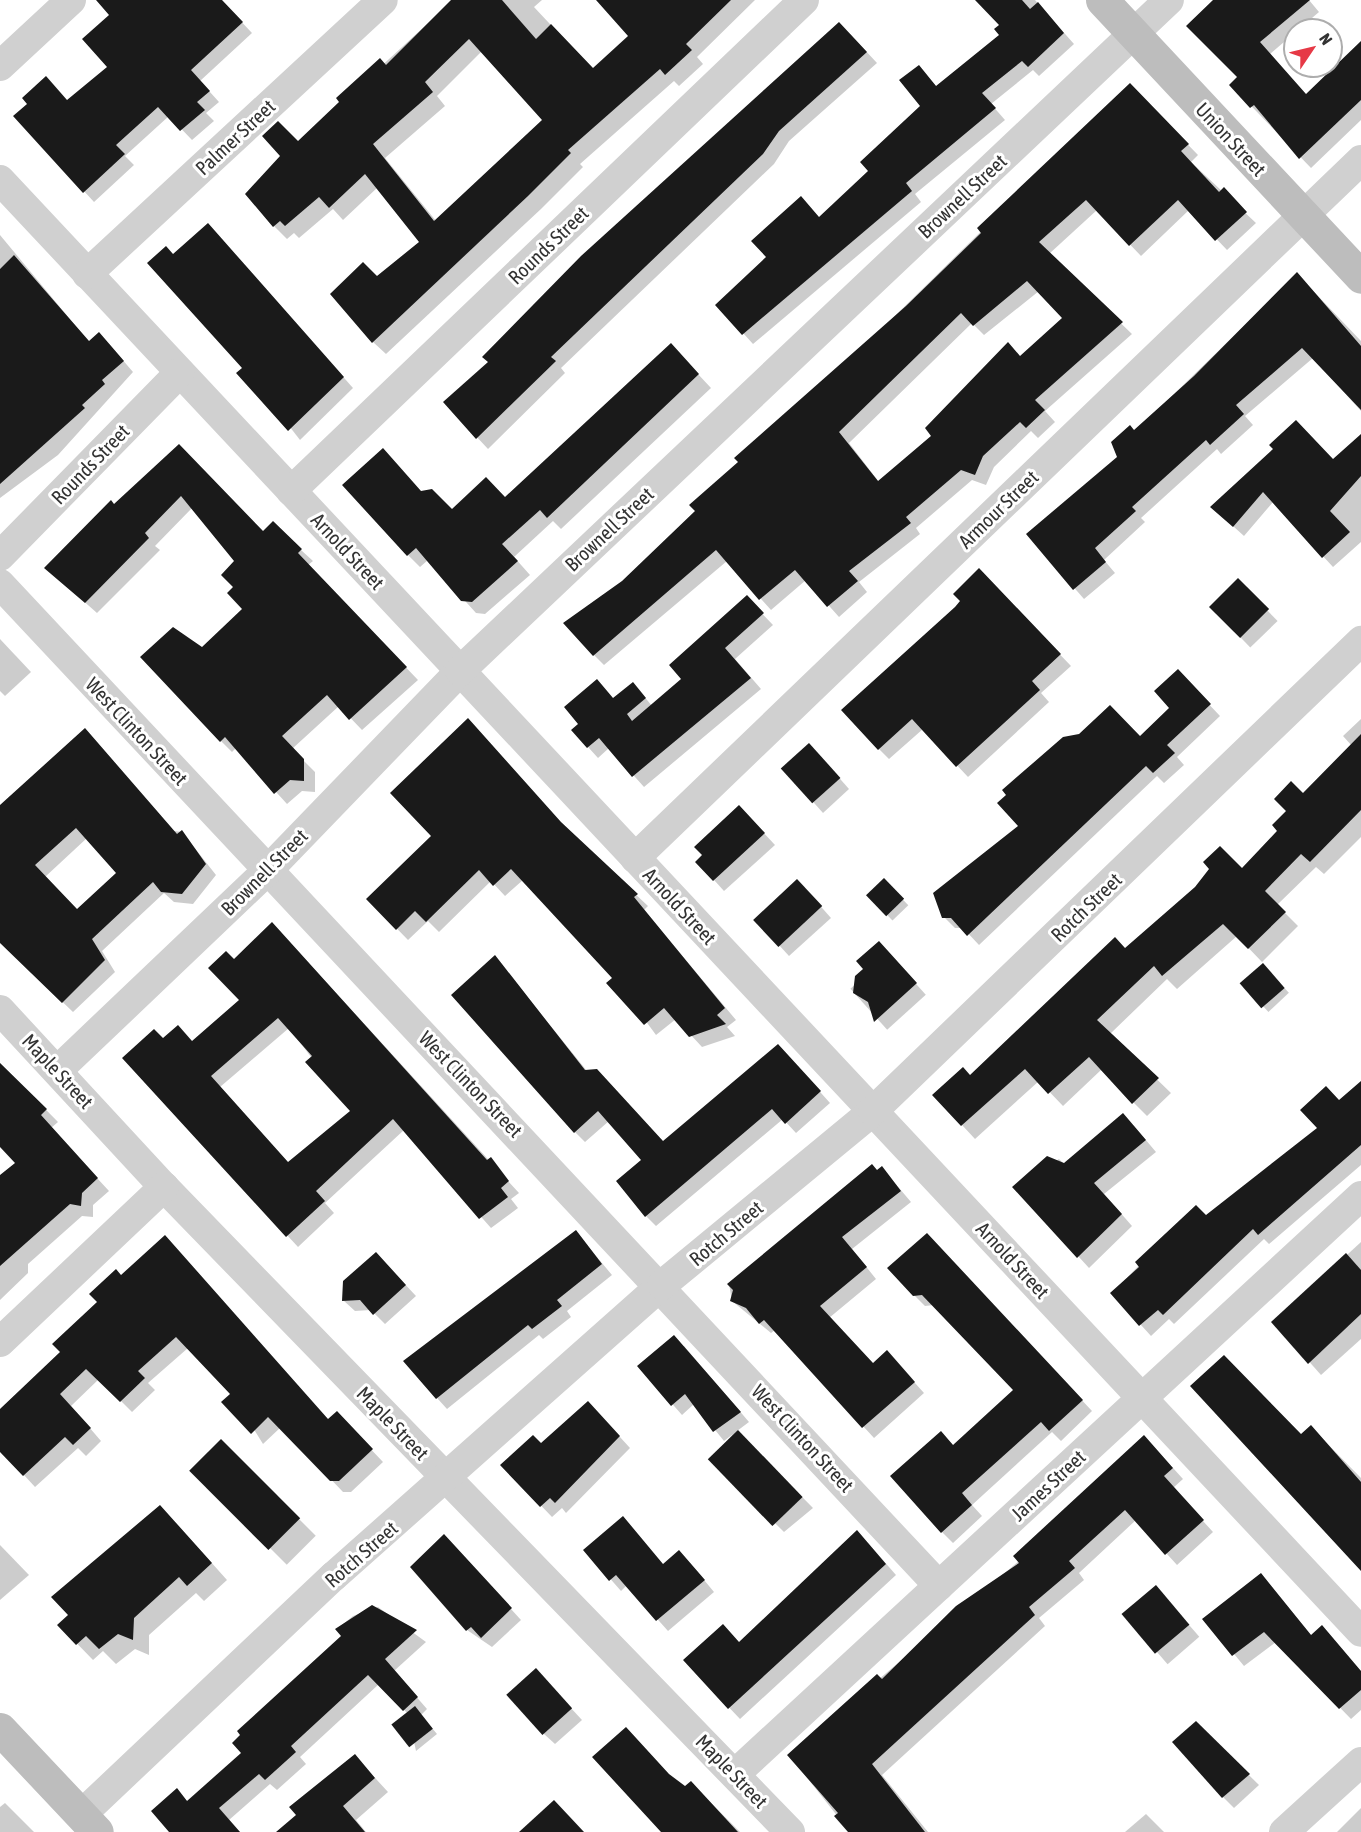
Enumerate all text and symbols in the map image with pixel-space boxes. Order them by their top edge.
north arrow [1283,18,1343,78]
text: N [1316,30,1336,48]
street label: Palmer Street [190,94,280,180]
street label: Union Street [1191,97,1271,181]
street label: Brownell Street [913,149,1011,243]
street label: Rounds Street [503,201,593,289]
street label: Rounds Street [46,419,134,509]
street label: Armour Street [953,465,1043,553]
street label: Brownell Street [560,482,658,576]
street label: Arnold Street [306,508,390,594]
street label: West Clinton Street [81,672,193,790]
street label: Brownell Street [216,824,312,920]
street label: Arnold Street [638,863,722,949]
street label: Rotch Street [1046,868,1126,946]
street label: West Clinton Street [414,1026,528,1142]
street label: Maple Street [18,1029,98,1113]
street label: Rotch Street [684,1195,768,1271]
street label: Arnold Street [971,1217,1055,1303]
street label: West Clinton Street [747,1379,859,1497]
street label: Maple Street [352,1381,434,1465]
street label: James Street [1006,1445,1090,1525]
street label: Rotch Street [320,1516,402,1592]
street label: Maple Street [691,1729,773,1813]

